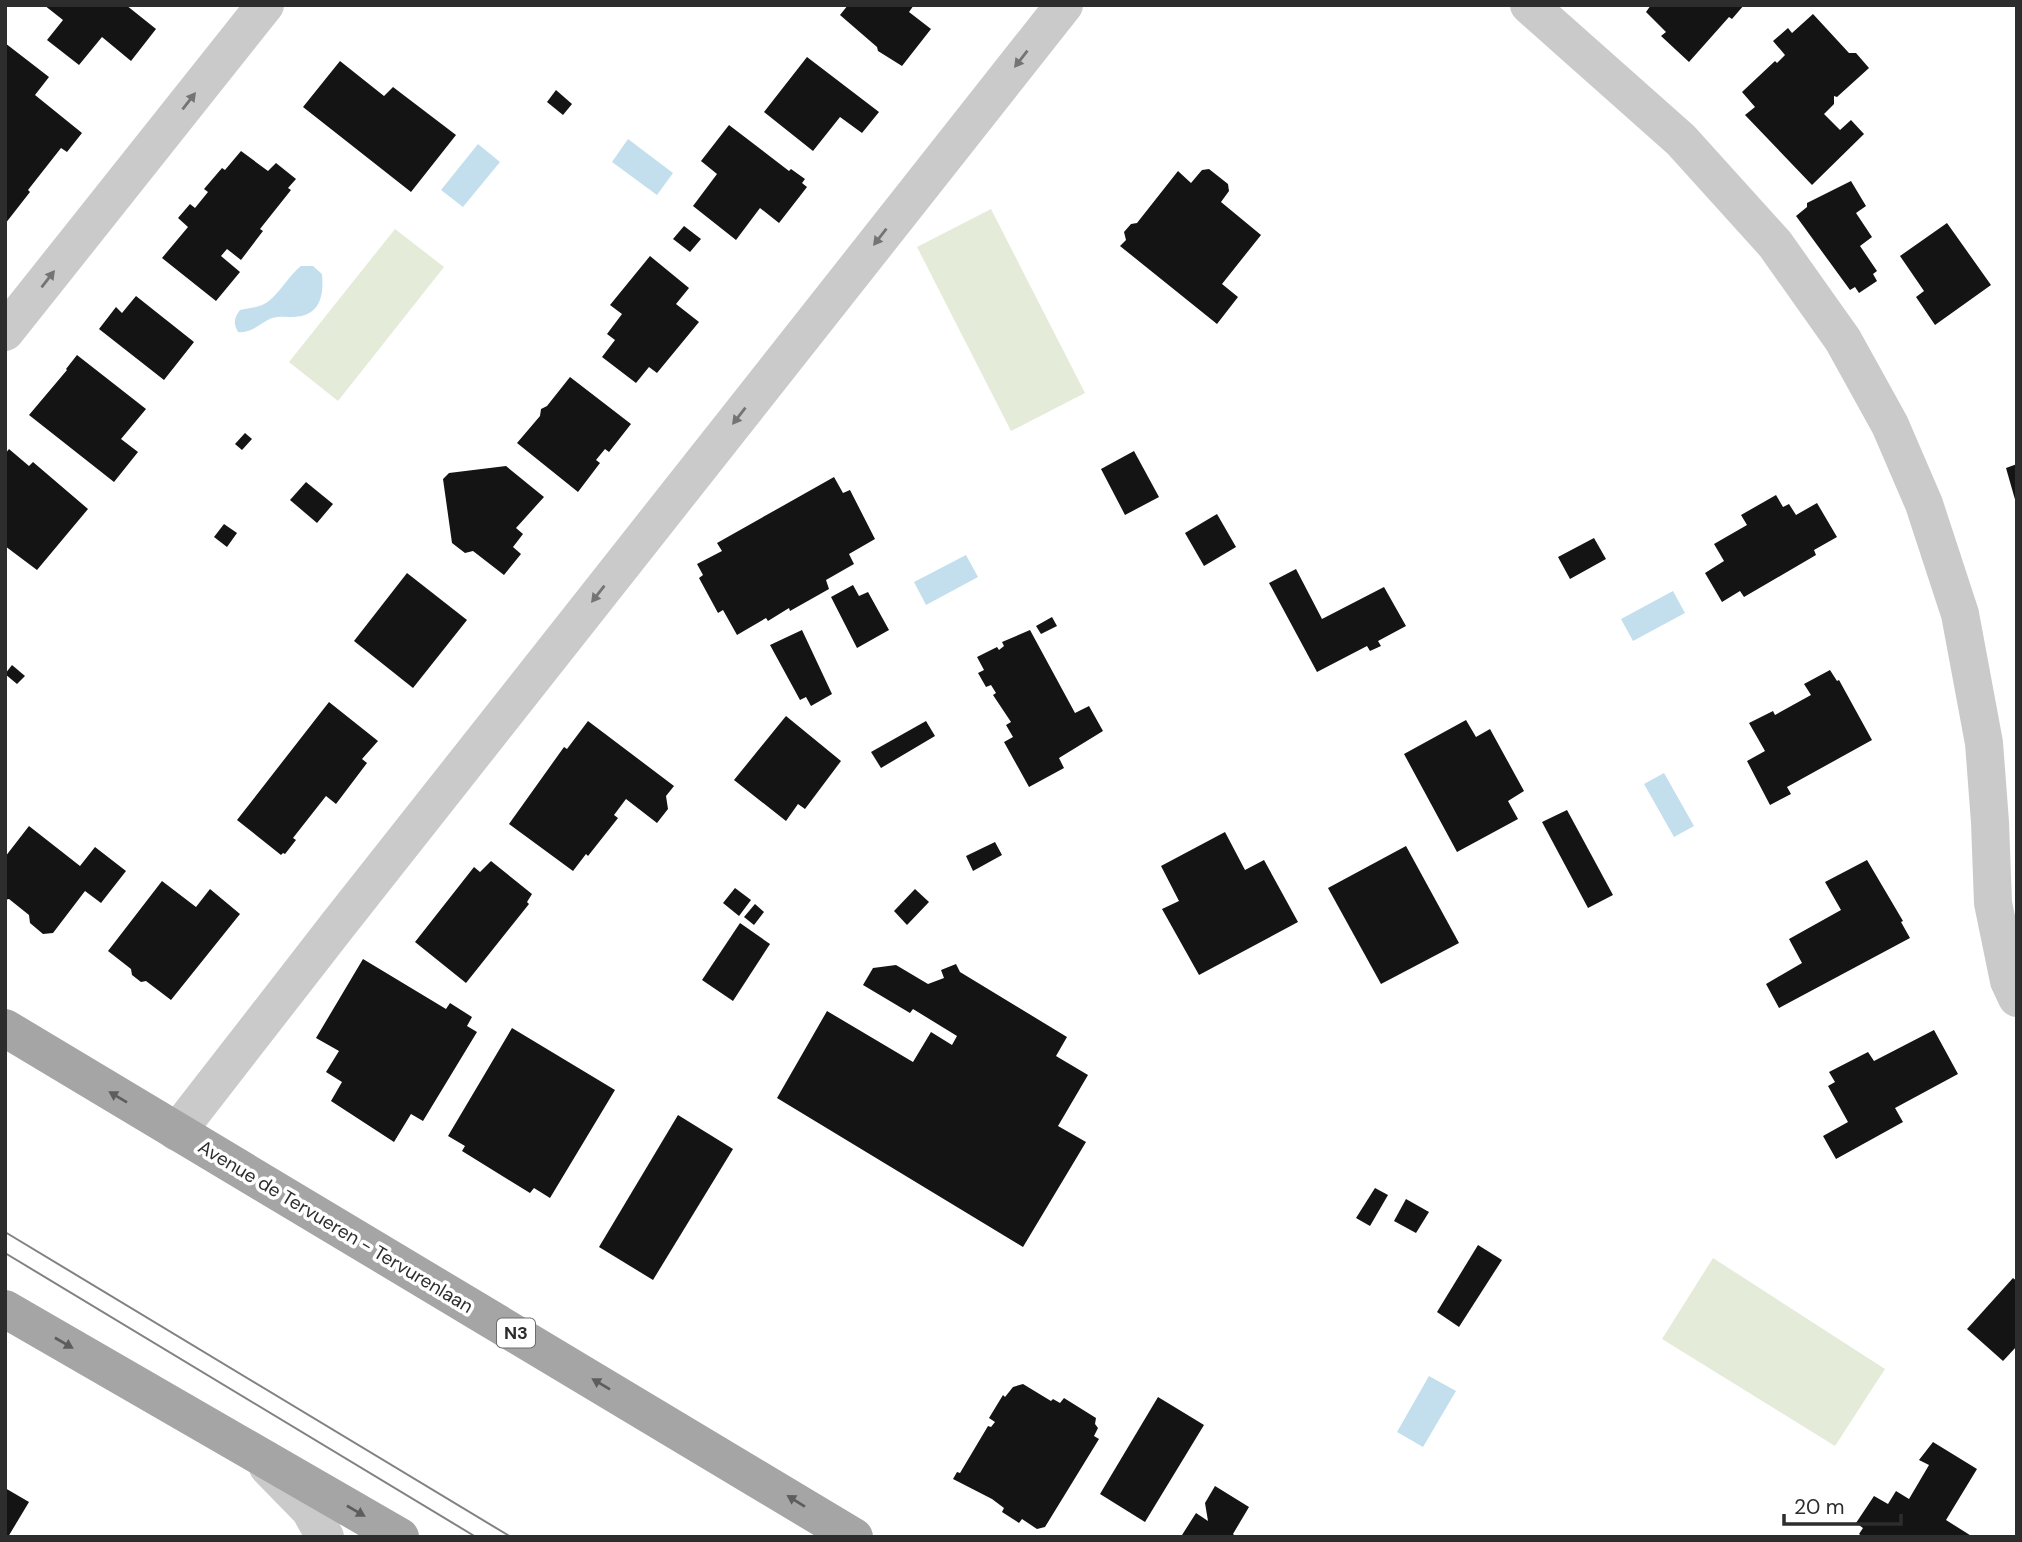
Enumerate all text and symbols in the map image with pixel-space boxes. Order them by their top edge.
one-way arrow [1014,49,1029,67]
one-way arrow [182,92,197,110]
one-way arrow [873,228,888,246]
one-way arrow [40,270,55,288]
one-way arrow [732,406,747,424]
one-way arrow [591,585,606,603]
one-way arrow [109,1090,128,1103]
street label: Avenue de Tervueren - Tervurenlaan [194,1134,478,1319]
road number: N3 [497,1318,535,1348]
one-way arrow [55,1337,74,1350]
one-way arrow [592,1378,611,1390]
scale bar [1784,1482,1901,1526]
text: 20 m [1794,1493,1845,1521]
one-way arrow [787,1495,806,1507]
one-way arrow [346,1505,365,1517]

